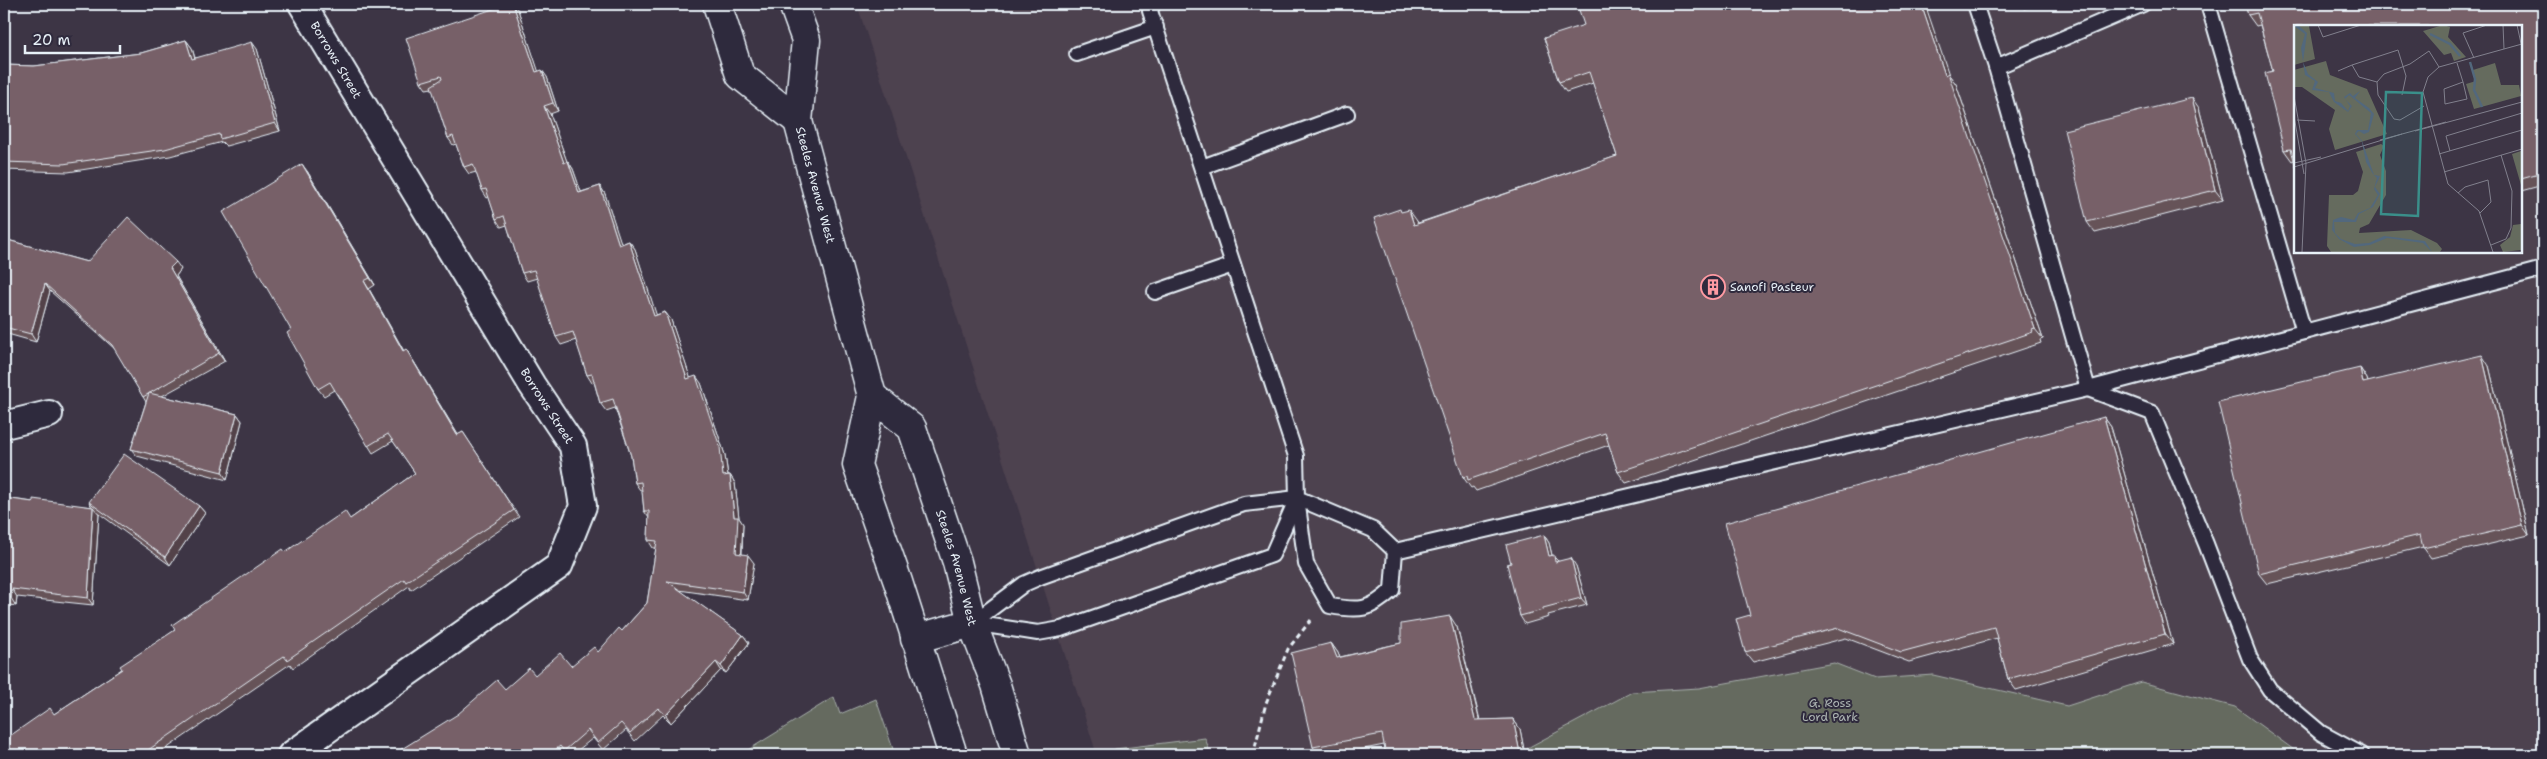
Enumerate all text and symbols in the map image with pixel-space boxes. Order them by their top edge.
street label: Borrows Street [307,18,365,102]
scale bar [25,22,120,54]
inset map [2294,25,2522,252]
text: 20 m [32,30,71,50]
street label: Steeles Avenue West [792,125,839,245]
building icon: Sanofi Pasteur [1700,274,1726,300]
place label: Sanofi Pasteur [1730,279,1815,295]
street label: Borrows Street [517,365,577,447]
street label: Steeles Avenue West [932,508,980,628]
park label: G. Ross Lord Park [1802,695,1858,725]

